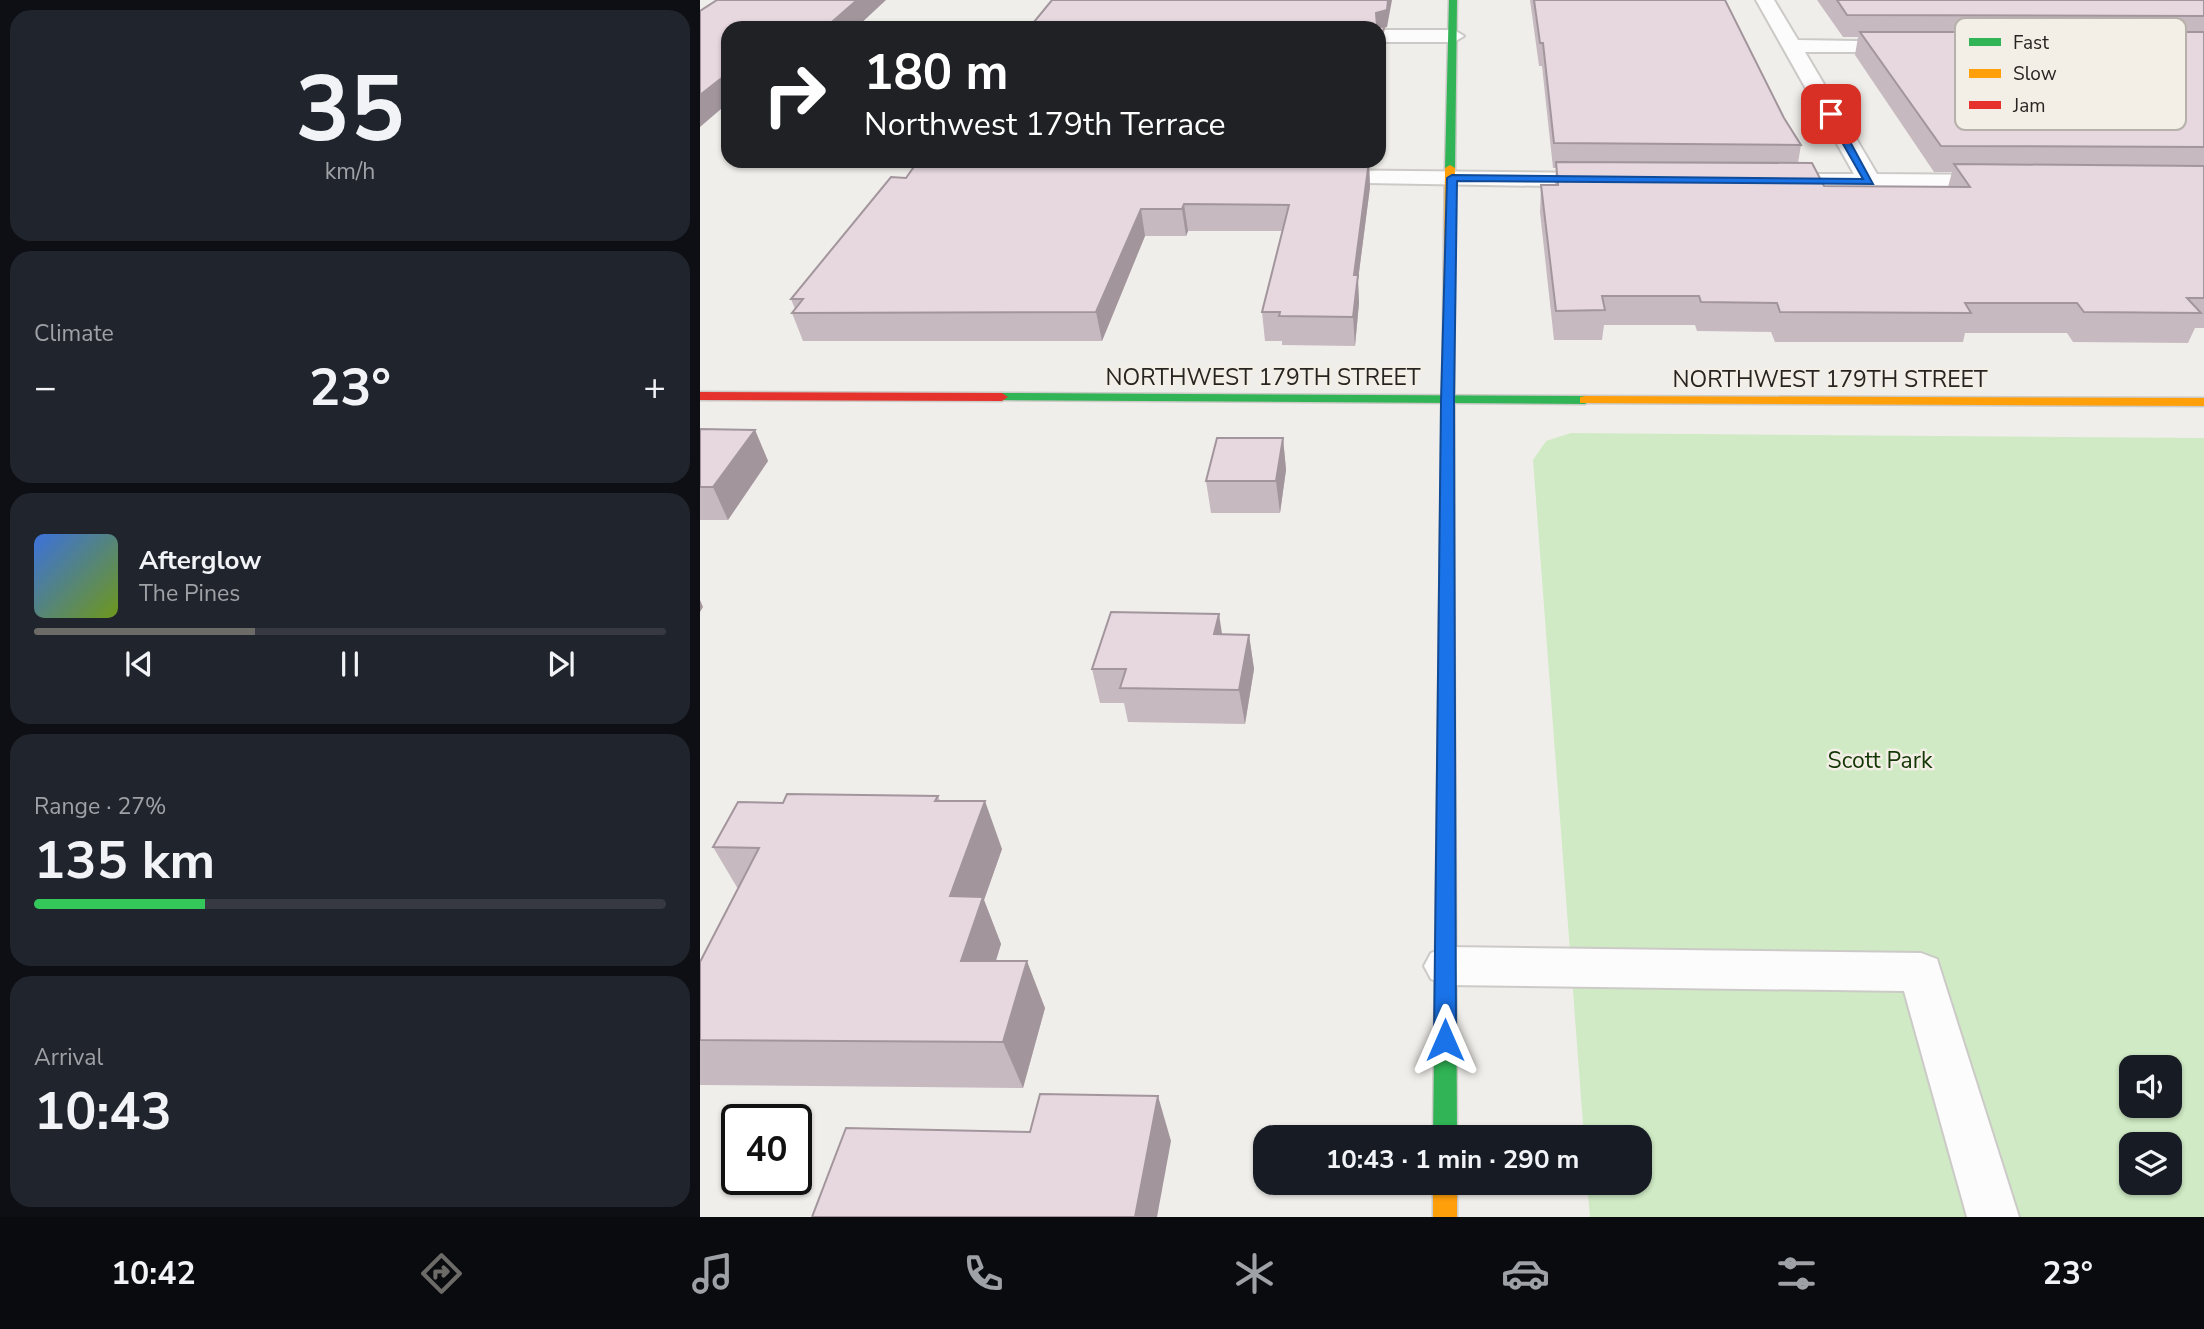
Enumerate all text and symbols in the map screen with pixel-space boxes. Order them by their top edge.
legend [1955,18,2186,130]
text: Fast [2013,30,2049,56]
text: 180 m [864,39,1008,106]
text: 35 [295,48,405,172]
icon: right [749,49,840,140]
text: Slow [2013,61,2057,87]
pin [1801,84,1861,144]
text: Jam [2012,93,2046,119]
icon: arrive [1812,95,1850,133]
text: Northwest 179th Terrace [864,103,1226,146]
text: km/h [325,156,375,187]
text: Climate [34,318,114,349]
text: 23° [309,352,391,423]
text: − [34,362,57,413]
text: + [643,362,666,413]
street label: NORTHWEST 179TH STREET [1105,362,1421,393]
street label: NORTHWEST 179TH STREET [1672,364,1988,395]
text: Afterglow [139,543,262,578]
text: The Pines [139,578,240,609]
icon: previous [120,645,158,683]
icon: pause [331,645,369,683]
icon: next [542,645,580,683]
park label: Scott Park [1828,745,1933,776]
text: Range · 27% [34,791,166,822]
text: 135 km [34,825,215,896]
position arrow [1408,1003,1482,1077]
text: Arrival [34,1042,103,1073]
map controls [2119,1055,2182,1195]
button: sound [2119,1055,2182,1118]
text: 10:43 [34,1076,172,1147]
speed limit sign: 40 [721,1104,812,1195]
button: layers [2119,1132,2182,1195]
text: 10:43 · 1 min · 290 m [1326,1142,1579,1177]
icon: directions [417,1249,466,1298]
icon: music [688,1249,737,1298]
icon: phone [959,1249,1008,1298]
icon: climate [1230,1249,1279,1298]
icon: car [1501,1249,1550,1298]
icon: filters [1772,1249,1821,1298]
text: 10:42 [111,1252,196,1295]
text: 23° [2042,1252,2093,1295]

